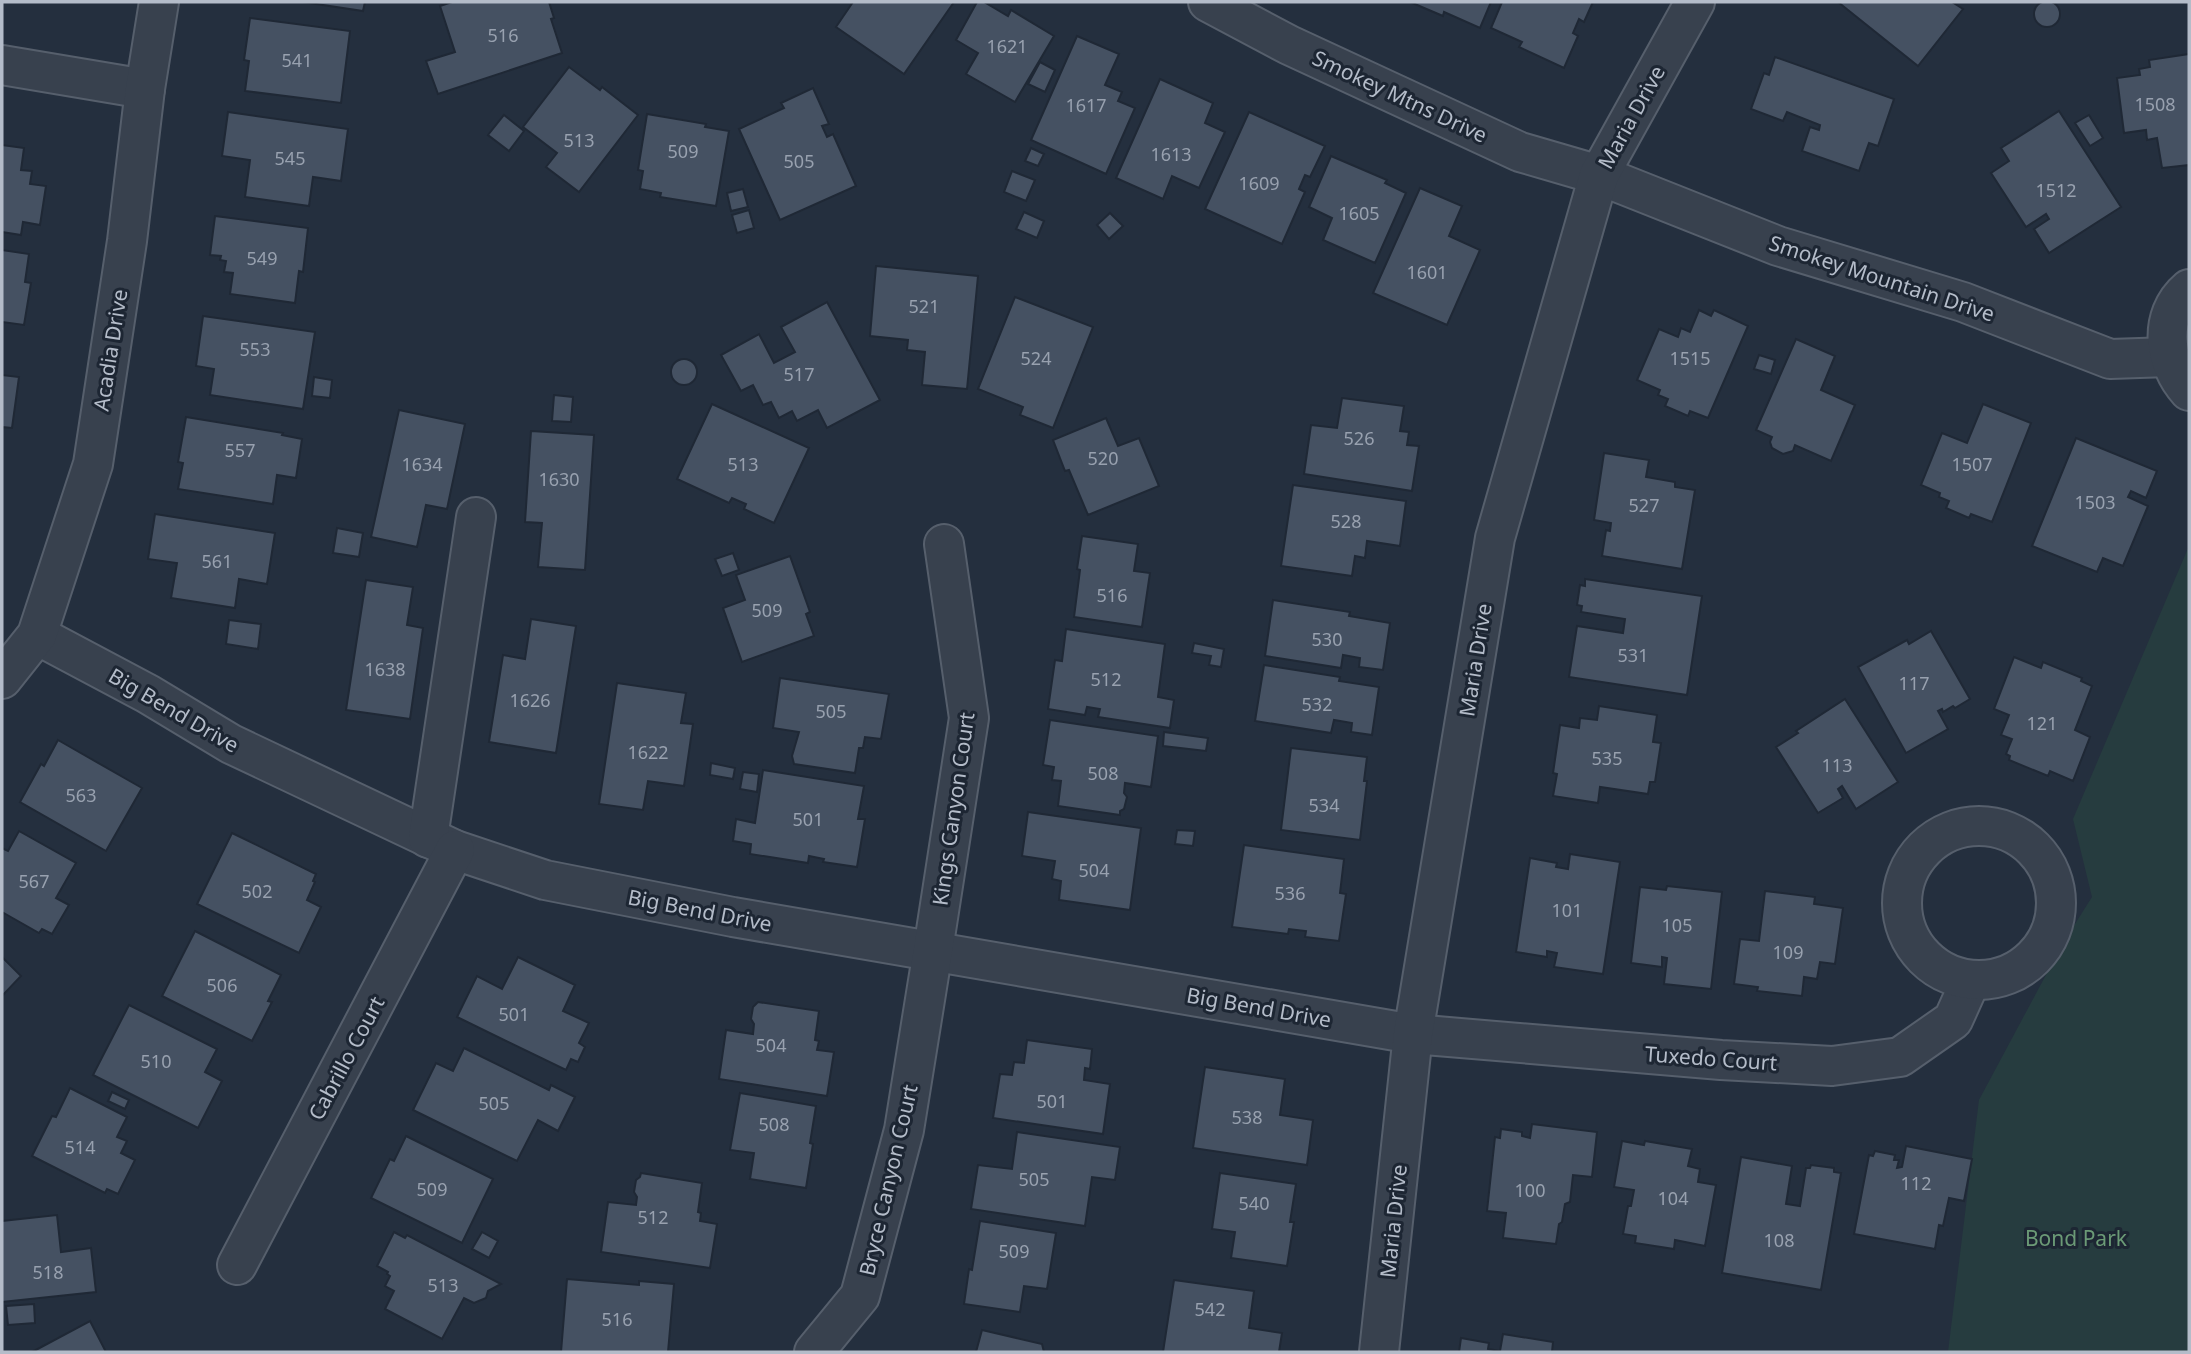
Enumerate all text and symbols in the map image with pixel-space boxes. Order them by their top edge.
house number: 516 [488,23,518,47]
house number: 1621 [986,34,1028,58]
street label: Smokey Mtns Drive [1308,43,1492,149]
house number: 541 [282,48,312,72]
street label: Maria Drive [1591,60,1671,174]
house number: 1508 [2134,92,2176,116]
house number: 1617 [1065,93,1107,117]
house number: 513 [564,128,594,152]
house number: 509 [668,139,698,163]
house number: 1613 [1150,142,1192,166]
house number: 545 [275,146,305,170]
house number: 505 [784,149,814,173]
house number: 1609 [1238,171,1280,195]
house number: 1512 [2035,178,2077,202]
house number: 1605 [1338,201,1380,225]
street label: Smokey Mountain Drive [1766,228,1998,328]
house number: 549 [247,246,277,270]
house number: 1601 [1406,260,1448,284]
street label: Acadia Drive [87,287,133,413]
house number: 521 [909,294,939,318]
house number: 553 [240,337,270,361]
house number: 524 [1021,346,1051,370]
house number: 1515 [1669,346,1711,370]
house number: 517 [784,362,814,386]
house number: 526 [1344,426,1374,450]
house number: 557 [225,438,255,462]
house number: 520 [1088,446,1118,470]
house number: 1634 [401,452,443,476]
house number: 513 [728,452,758,476]
house number: 1507 [1951,452,1993,476]
house number: 1630 [538,467,580,491]
house number: 1503 [2074,490,2116,514]
house number: 527 [1629,493,1659,517]
house number: 528 [1331,509,1361,533]
house number: 561 [202,549,232,573]
house number: 516 [1097,583,1127,607]
house number: 509 [752,598,782,622]
street label: Maria Drive [1452,601,1498,719]
house number: 530 [1312,627,1342,651]
house number: 531 [1618,643,1648,667]
house number: 1638 [364,657,406,681]
street label: Big Bend Drive [104,661,244,759]
house number: 512 [1091,667,1121,691]
house number: 117 [1899,671,1929,695]
house number: 1626 [509,688,551,712]
house number: 532 [1302,692,1332,716]
house number: 505 [816,699,846,723]
street label: Kings Canyon Court [926,710,980,907]
house number: 121 [2027,711,2057,735]
house number: 1622 [627,740,669,764]
house number: 535 [1592,746,1622,770]
house number: 113 [1822,753,1852,777]
house number: 508 [1088,761,1118,785]
house number: 563 [66,783,96,807]
house number: 534 [1309,793,1339,817]
house number: 501 [793,807,823,831]
house number: 504 [1079,858,1109,882]
house number: 567 [19,869,49,893]
house number: 502 [242,879,272,903]
house number: 536 [1275,881,1305,905]
street label: Big Bend Drive [626,882,774,938]
house number: 101 [1552,898,1582,922]
house number: 105 [1662,913,1692,937]
house number: 109 [1773,940,1803,964]
house number: 506 [207,973,237,997]
street label: Big Bend Drive [1185,981,1333,1033]
street label: Cabrillo Court [302,991,391,1125]
house number: 501 [499,1002,529,1026]
house number: 504 [756,1033,786,1057]
street label: Tuxedo Court [1644,1039,1778,1077]
house number: 510 [141,1049,171,1073]
street label: Bryce Canyon Court [852,1081,924,1278]
house number: 501 [1037,1089,1067,1113]
house number: 505 [479,1091,509,1115]
house number: 538 [1232,1105,1262,1129]
house number: 508 [759,1112,789,1136]
house number: 514 [65,1135,95,1159]
street label: Maria Drive [1373,1163,1413,1279]
house number: 505 [1019,1167,1049,1191]
house number: 112 [1901,1171,1931,1195]
house number: 509 [417,1177,447,1201]
house number: 100 [1515,1178,1545,1202]
house number: 104 [1658,1186,1688,1210]
house number: 540 [1239,1191,1269,1215]
house number: 512 [638,1205,668,1229]
park label: Bond Park [2025,1224,2128,1252]
house number: 108 [1764,1228,1794,1252]
house number: 509 [999,1239,1029,1263]
house number: 518 [33,1260,63,1284]
house number: 513 [428,1273,458,1297]
house number: 542 [1195,1297,1225,1321]
house number: 516 [602,1307,632,1331]

